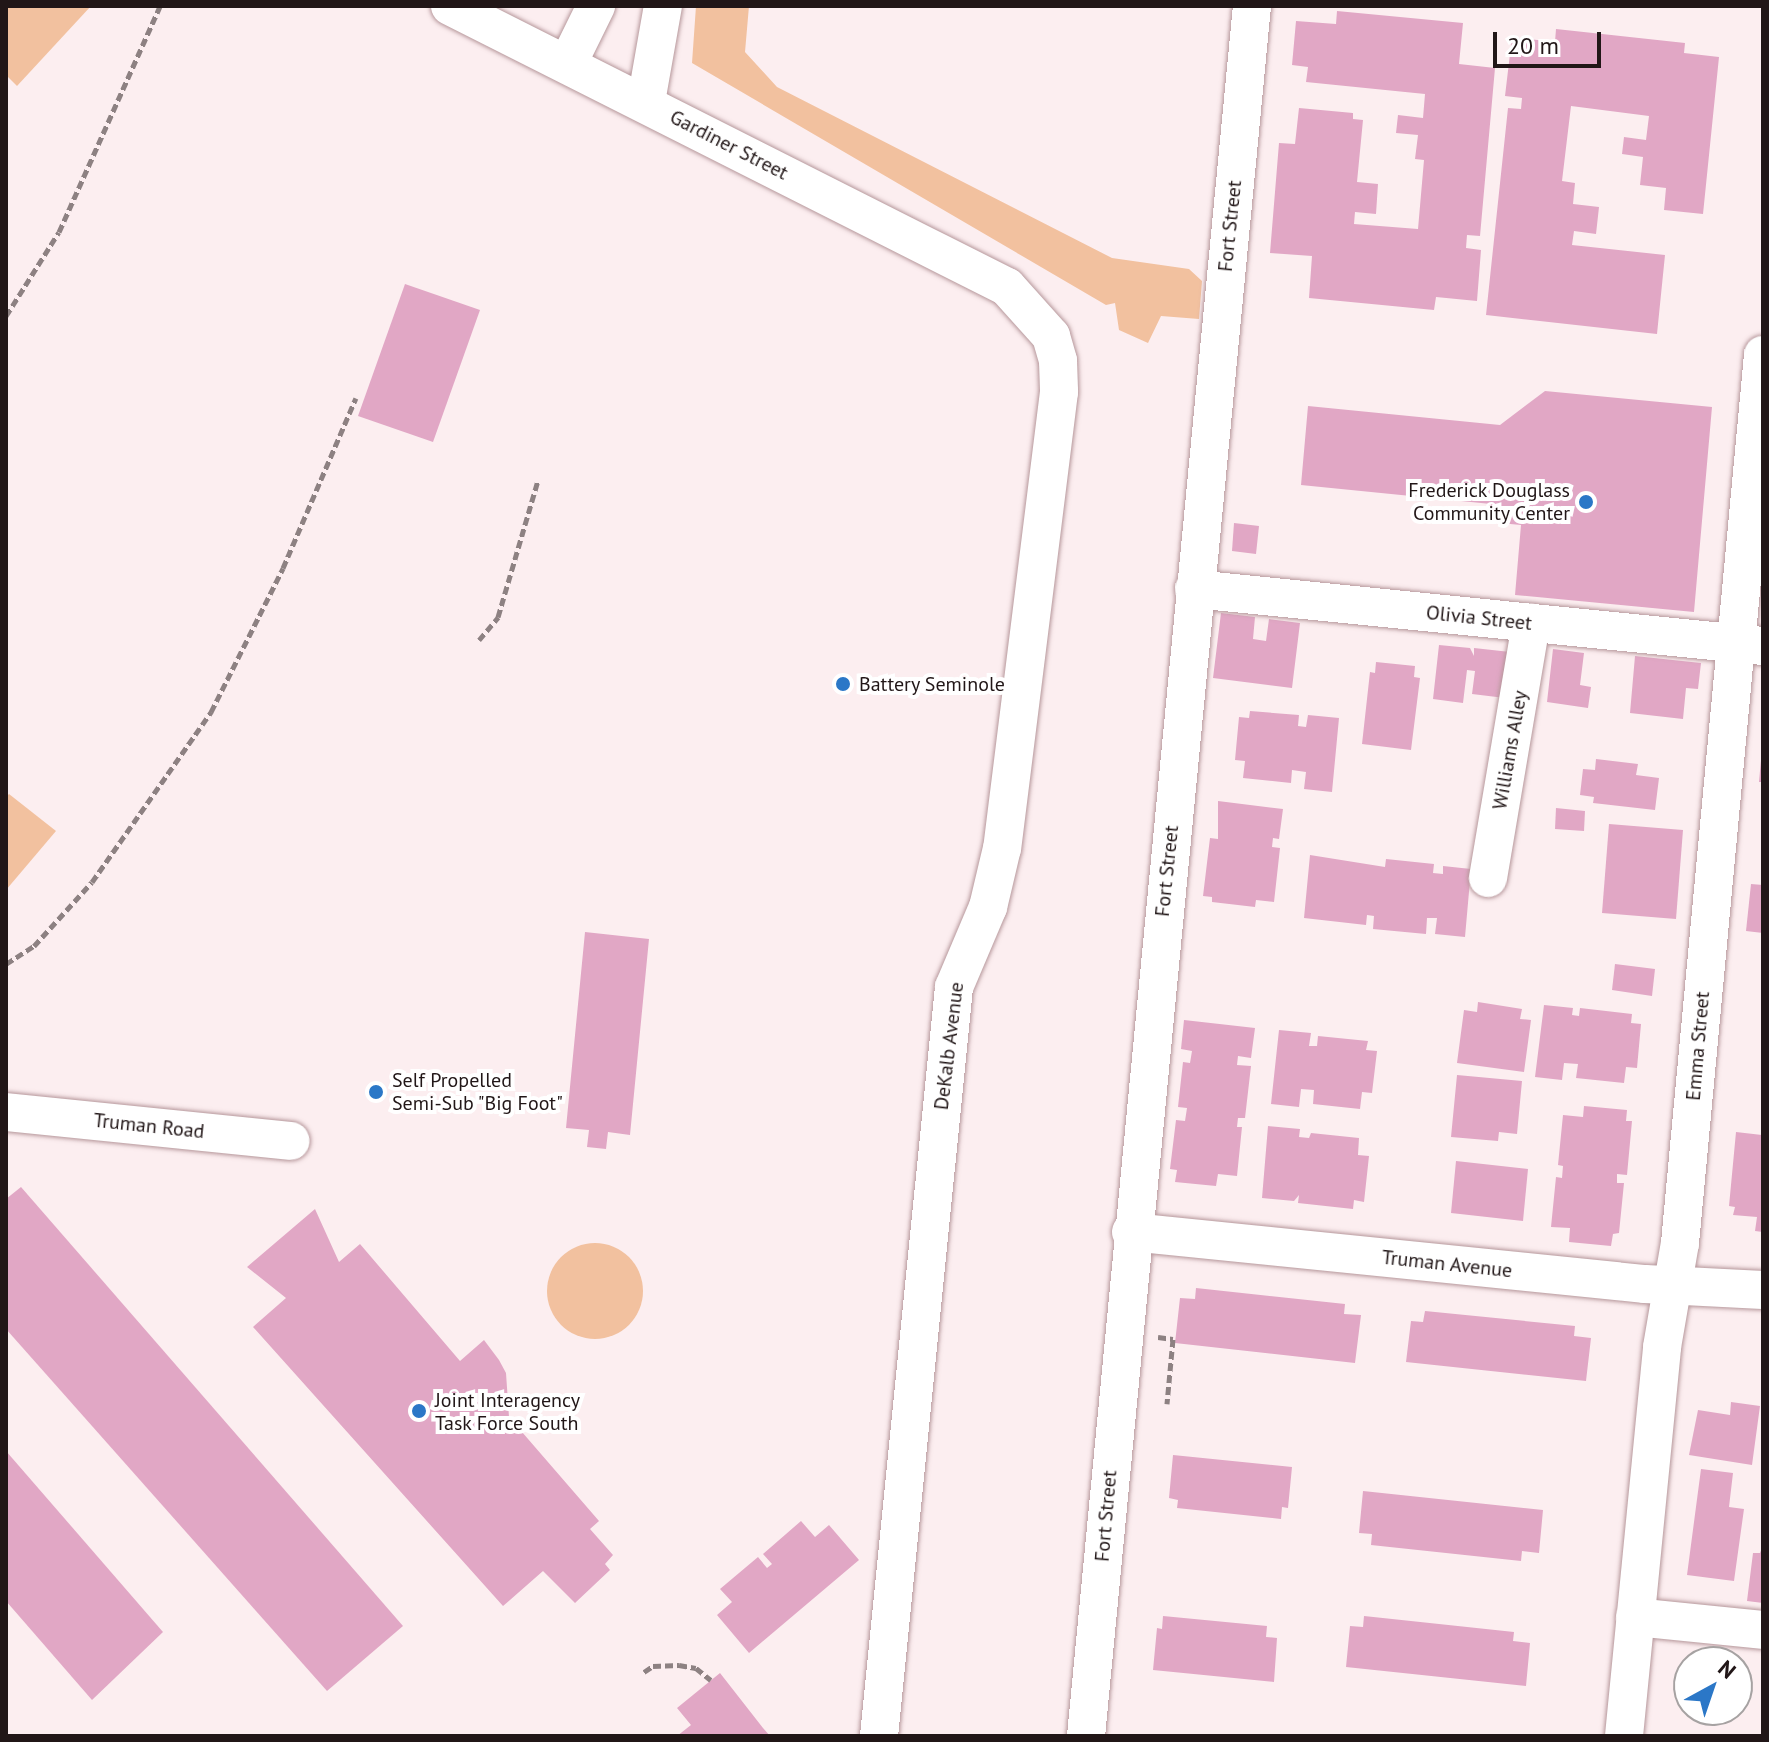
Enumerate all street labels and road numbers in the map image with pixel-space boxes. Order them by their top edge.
street label: Gardiner Street [666,105,792,185]
street label: Fort Street [1213,179,1247,273]
street label: Olivia Street [1425,601,1533,635]
street label: Williams Alley [1488,688,1532,812]
street label: Fort Street [1150,824,1184,918]
street label: DeKalb Avenue [929,980,969,1112]
street label: Emma Street [1681,990,1715,1102]
street label: Truman Road [92,1108,206,1144]
street label: Truman Avenue [1380,1245,1514,1283]
street label: Fort Street [1090,1469,1122,1563]

